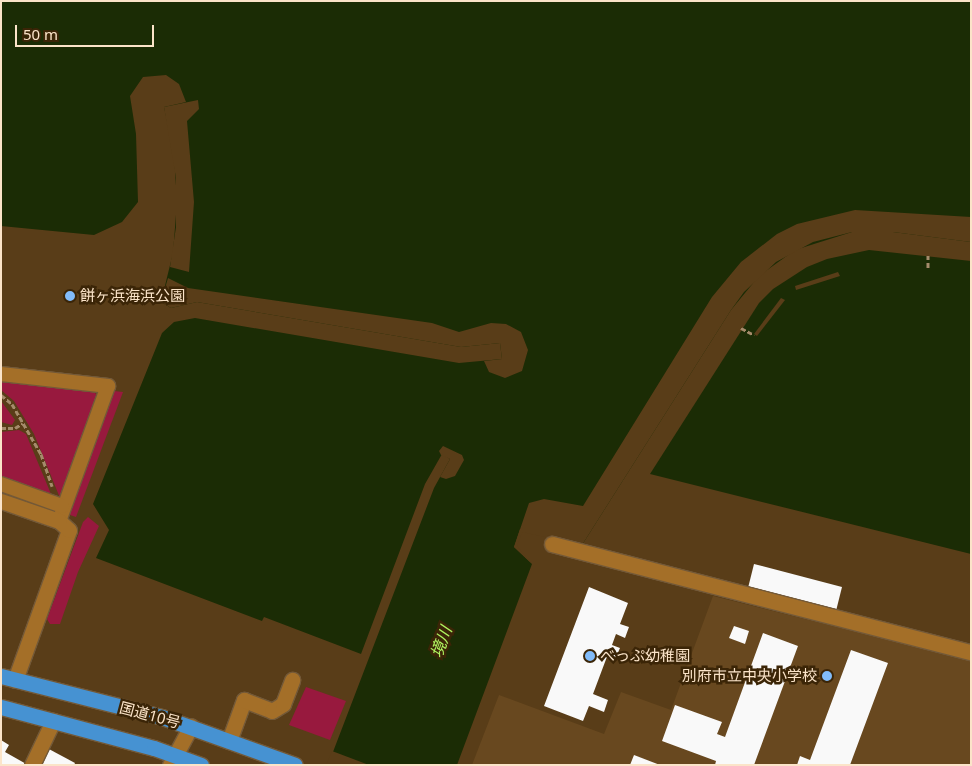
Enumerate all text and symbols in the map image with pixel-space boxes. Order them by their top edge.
scale bar [18,15,156,47]
text: 50 m [23,24,58,44]
place label: 餅ヶ浜海浜公園 [80,287,185,305]
marker: 餅ヶ浜海浜公園 [64,290,76,302]
water label: 境川 [427,624,455,660]
place label: べっぷ幼稚園 [600,647,690,665]
marker: べっぷ幼稚園 [584,650,596,662]
place label: 別府市立中央小学校 [682,667,817,685]
marker: 別府市立中央小学校 [821,670,833,682]
street label: 国道10号 [118,698,182,732]

